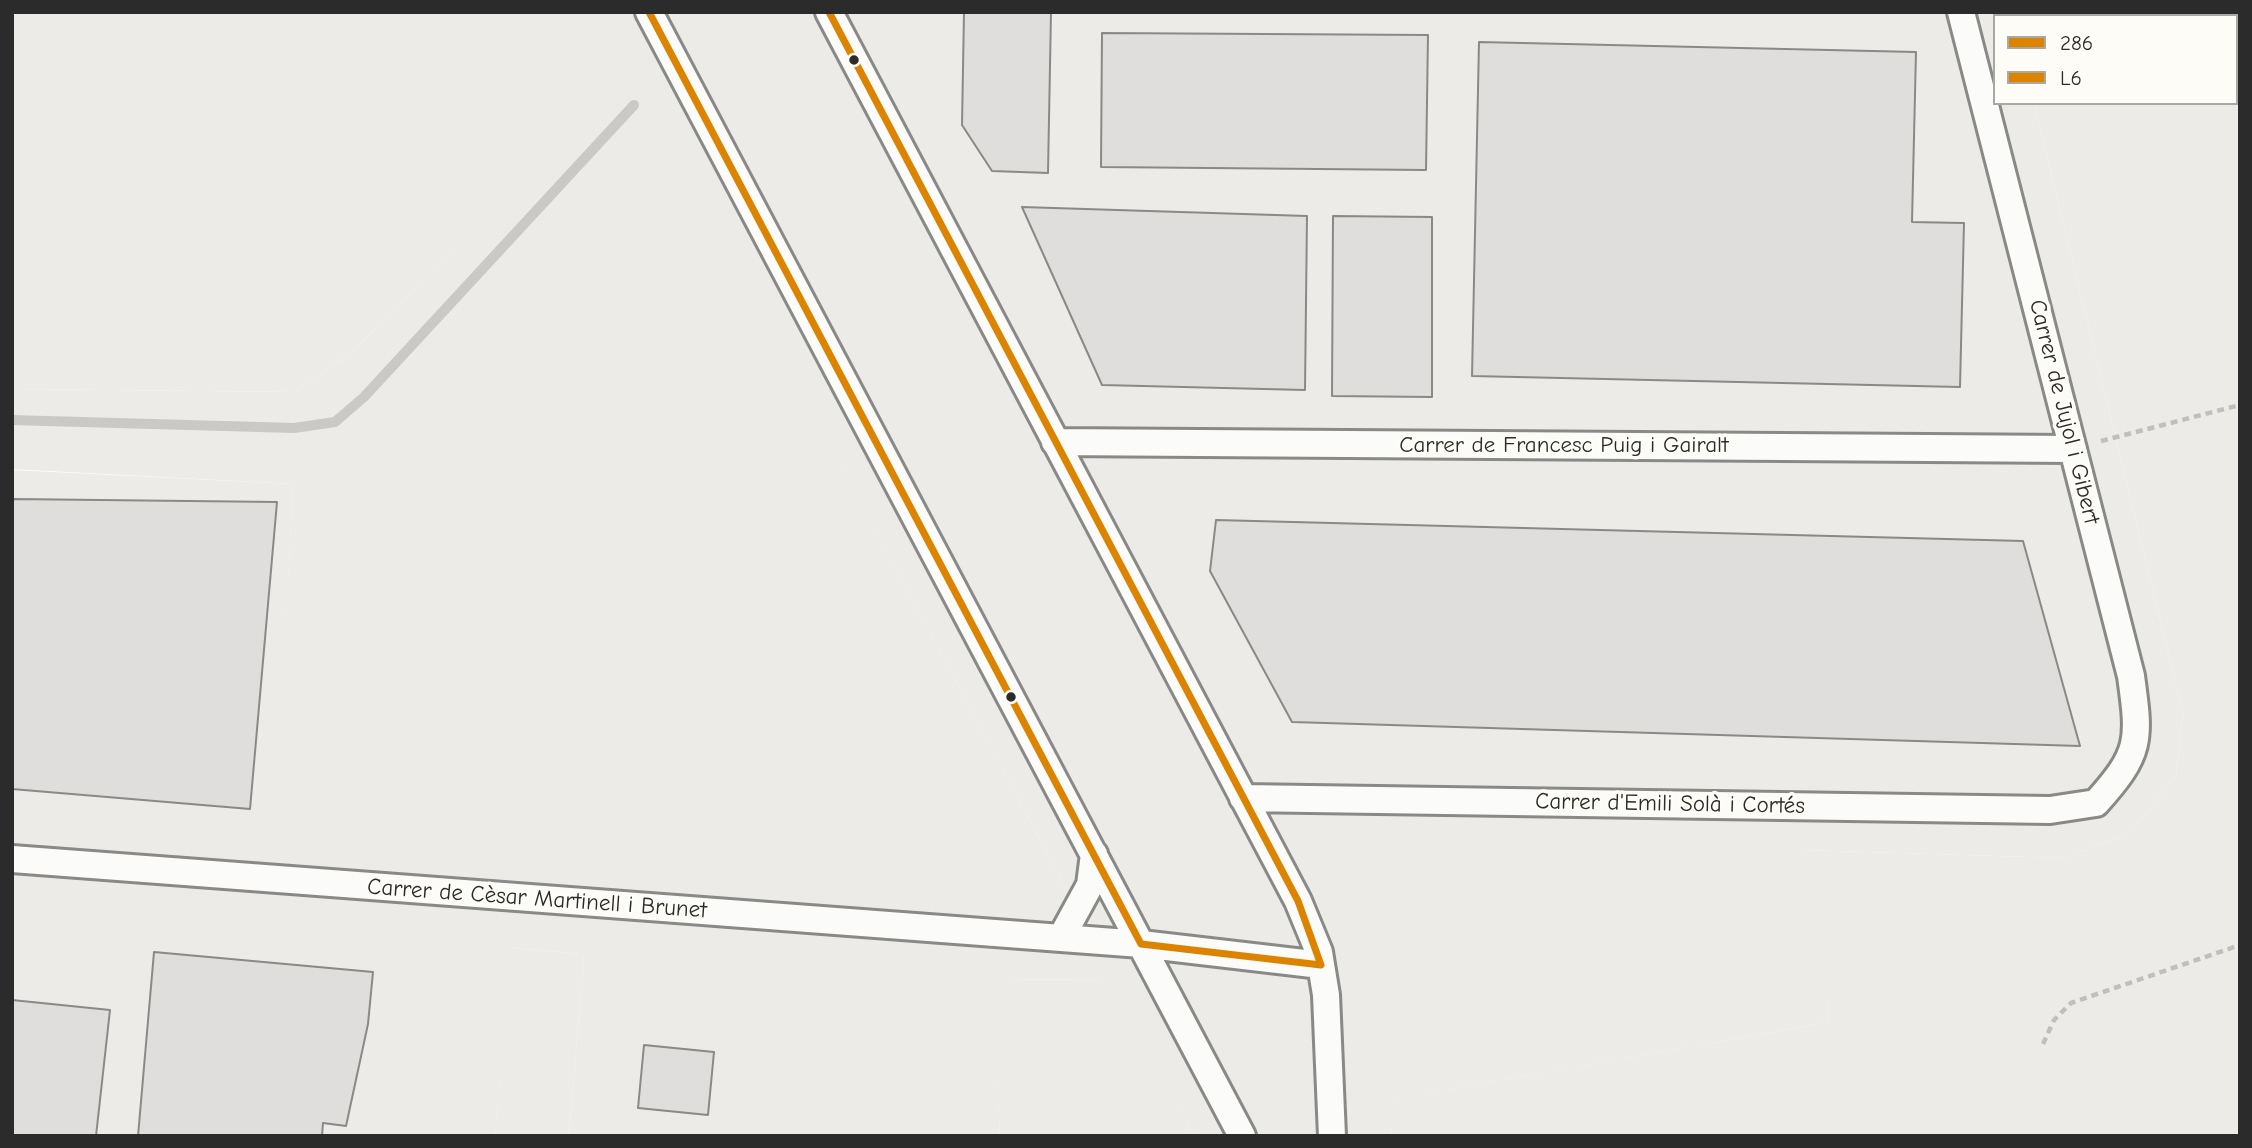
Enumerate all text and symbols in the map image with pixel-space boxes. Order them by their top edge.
legend [1993,14,2238,105]
text: 286 [2060,31,2093,55]
unlabelled marker [847,53,861,67]
text: L6 [2060,66,2082,90]
street label: Carrer de Jujol i Gibert [2023,297,2105,527]
street label: Carrer de Francesc Puig i Gairalt [1399,431,1729,459]
unlabelled marker [1004,690,1018,704]
street label: Carrer d'Emili Solà i Cortés [1535,788,1805,820]
street label: Carrer de Cèsar Martinell i Brunet [366,873,708,925]

